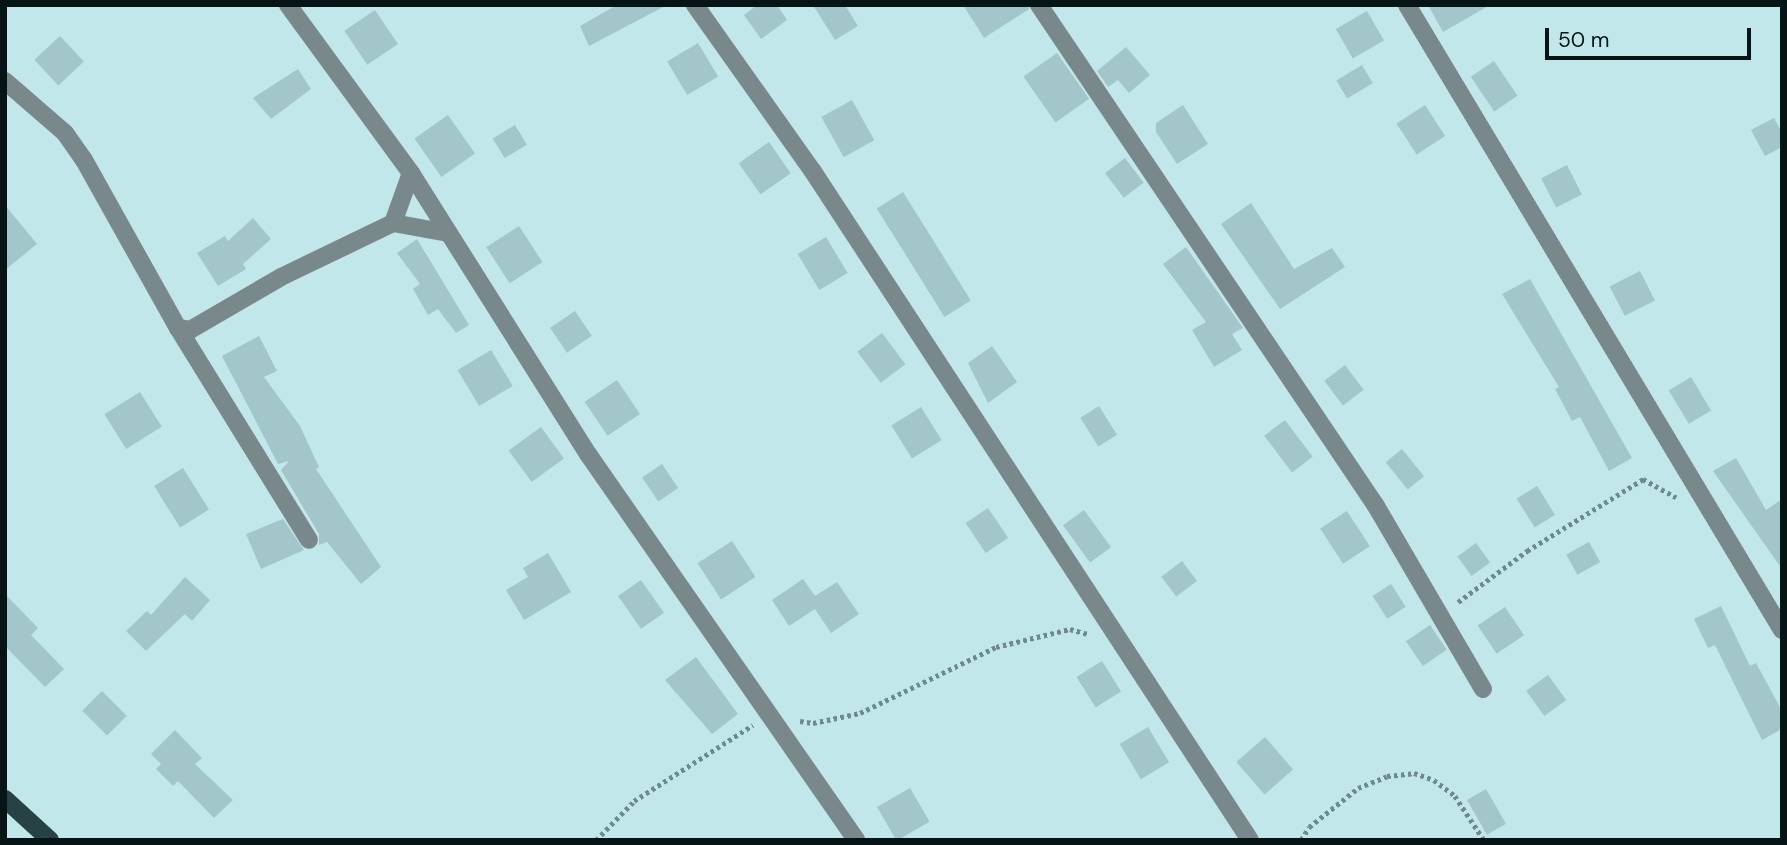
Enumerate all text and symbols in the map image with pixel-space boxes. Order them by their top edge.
scale bar [1549,14,1756,58]
text: 50 m [1558,26,1609,54]

